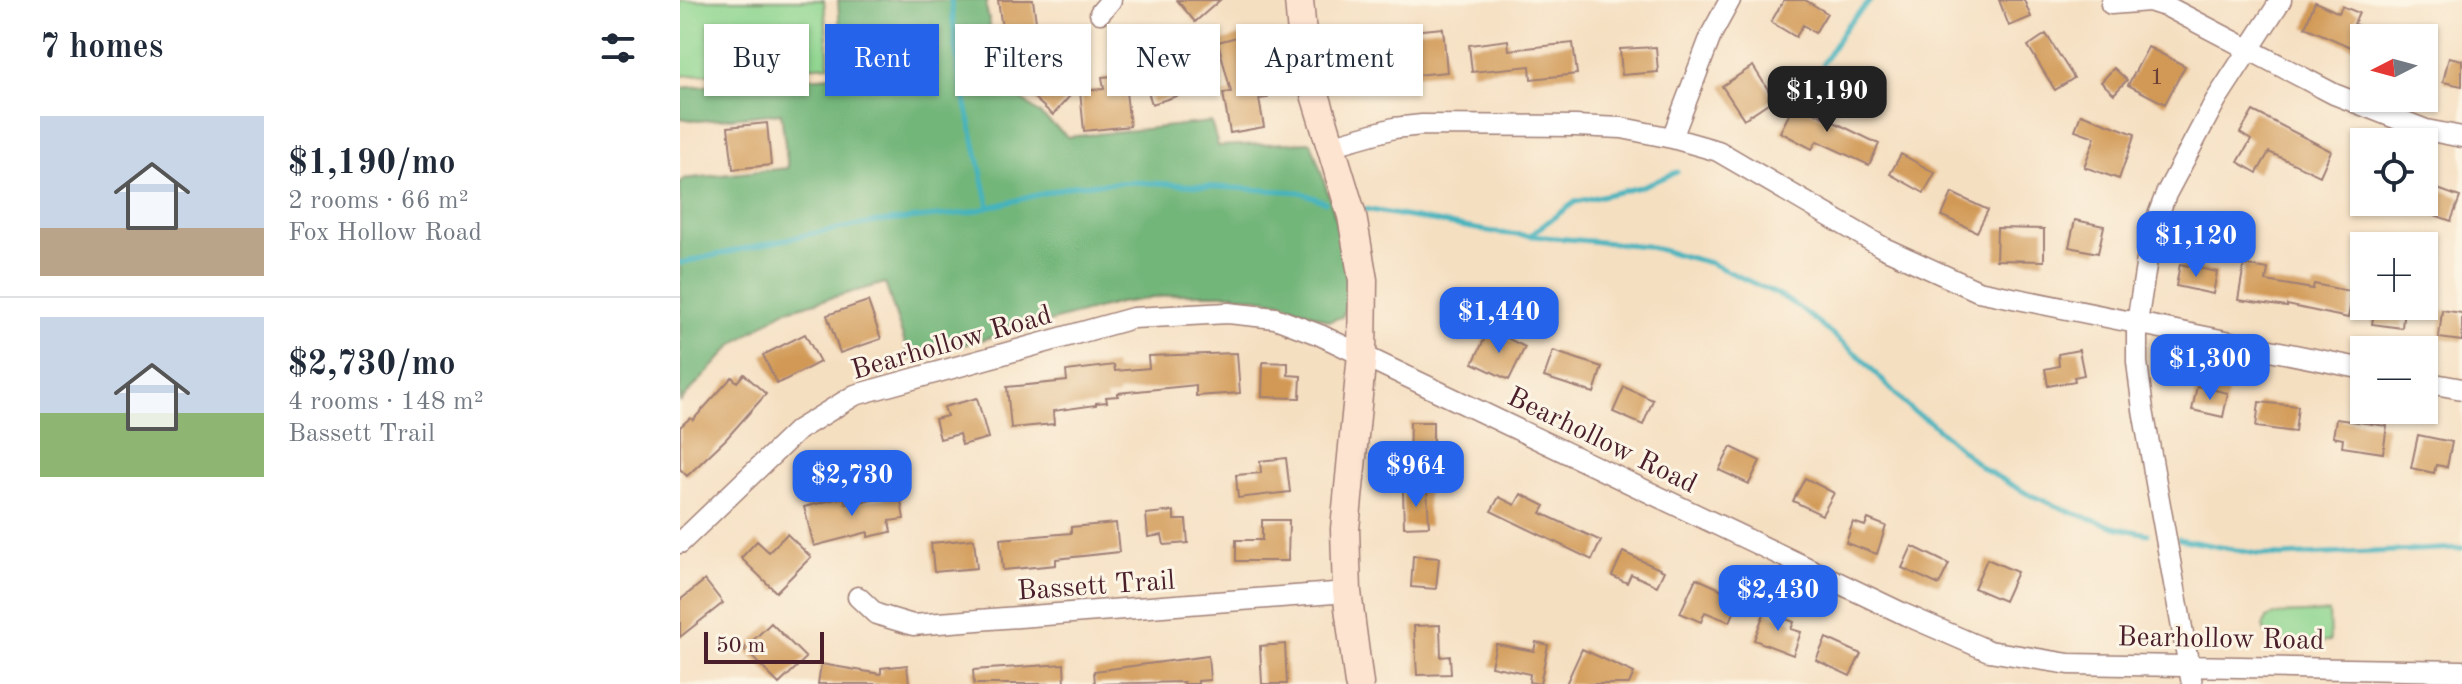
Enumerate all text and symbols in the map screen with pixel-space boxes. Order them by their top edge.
chip: Buy [704,24,809,96]
chip: Rent [825,24,939,96]
chip: Filters [955,24,1091,96]
chip: New [1107,24,1220,96]
chip: Apartment [1236,24,1423,96]
north arrow [2350,24,2438,112]
map controls [2350,24,2438,424]
icon: filters [596,26,640,70]
text: 7 homes [40,31,163,65]
pin: $1,190 [1762,66,1892,134]
house number: 1 [2150,66,2164,90]
text: $1,190 [1786,79,1868,105]
button: locate [2350,128,2438,216]
text: $1,190/mo [288,147,456,181]
icon: home [104,148,200,244]
text: 2 rooms · 66 m² [288,188,469,214]
pin: $1,120 [2131,211,2261,279]
text: Fox Hollow Road [288,220,482,246]
text: $1,120 [2155,224,2237,250]
button: + [2350,232,2438,320]
pin: $1,440 [1434,287,1564,355]
text: $1,440 [1458,300,1540,326]
street label: Bearhollow Road [848,302,1055,386]
pin: $1,300 [2145,334,2275,402]
button: − [2350,336,2438,424]
text: $1,300 [2169,347,2251,373]
text: $2,730/mo [288,348,456,382]
icon: home [104,349,200,445]
street label: Bearhollow Road [1502,384,1701,500]
text: 4 rooms · 148 m² [288,389,484,415]
text: Bassett Trail [288,421,435,447]
pin: $964 [1369,441,1463,509]
pin: $2,730 [787,450,917,518]
text: $964 [1386,454,1446,480]
text: $2,730 [811,463,893,489]
pin: $2,430 [1713,565,1843,633]
street label: Bassett Trail [1016,568,1176,606]
text: $2,430 [1737,578,1819,604]
street label: Bearhollow Road [2117,624,2325,656]
scale bar [704,628,824,664]
text: 50 m [716,635,765,657]

